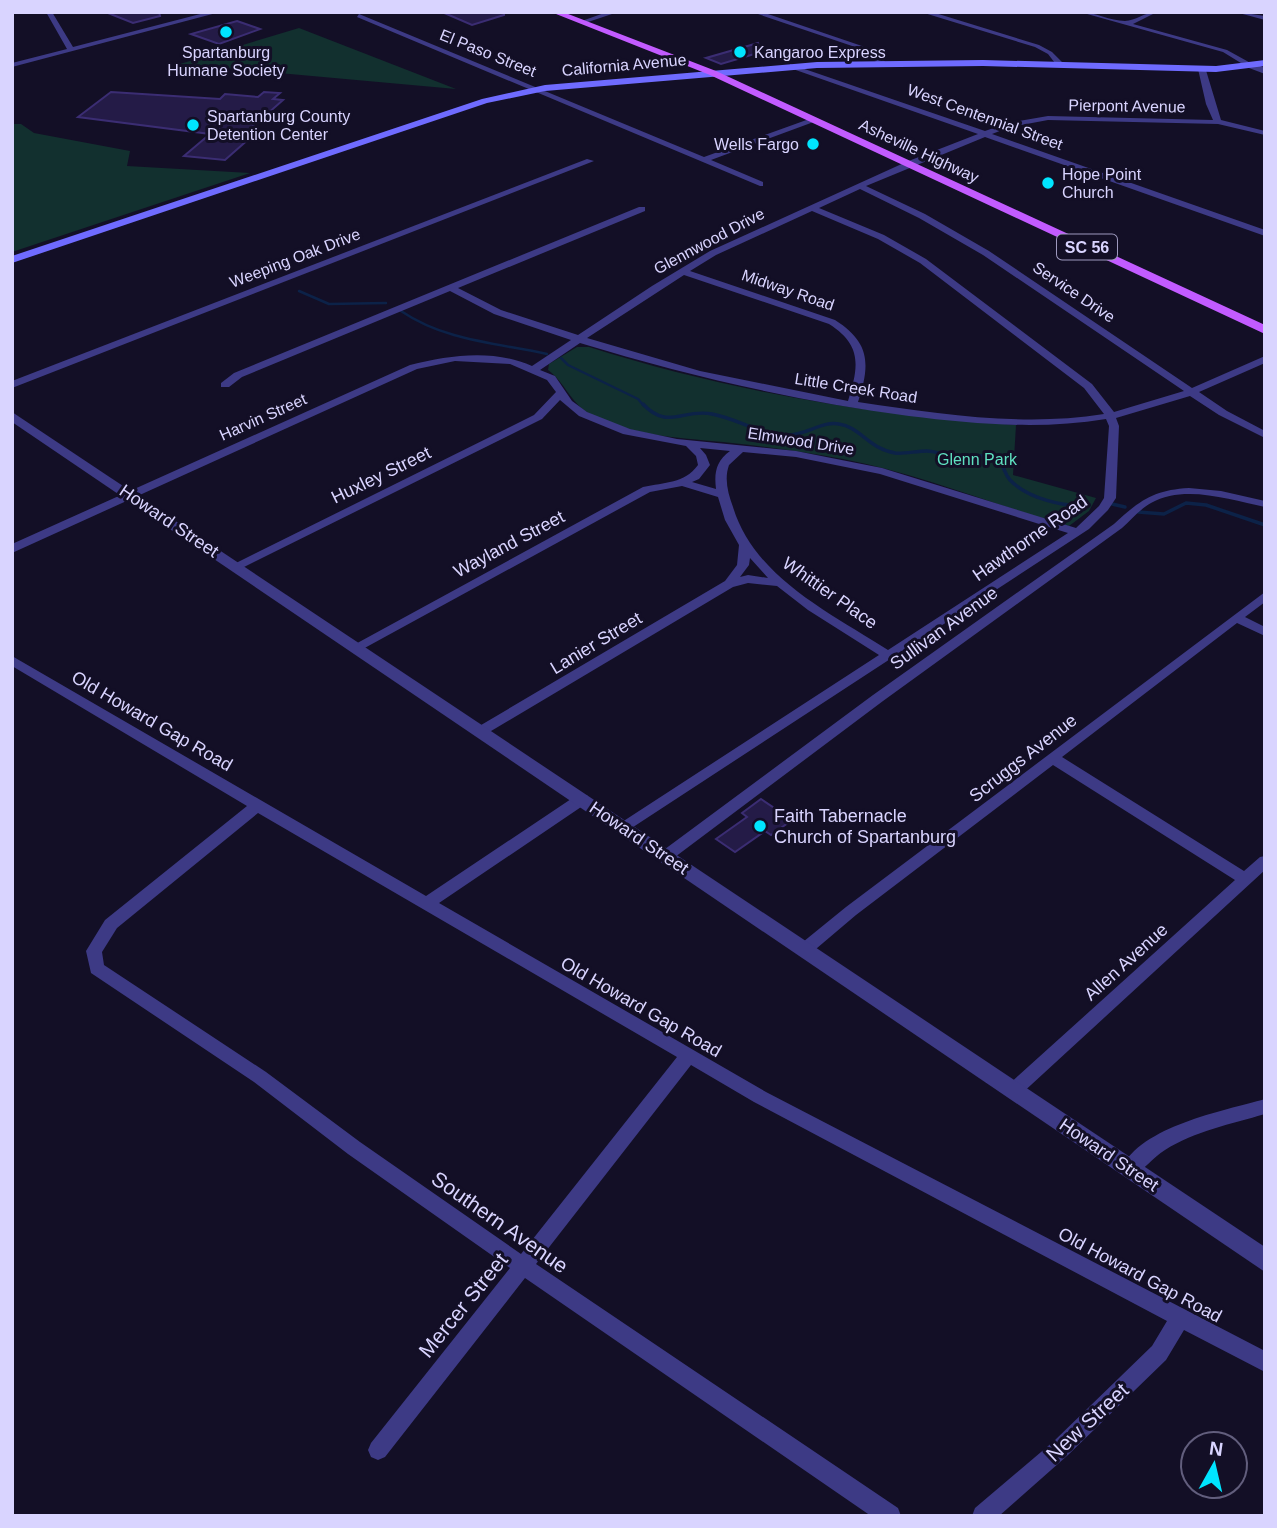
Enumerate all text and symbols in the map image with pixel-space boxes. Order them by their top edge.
marker: Spartanburg Humane Society [218,24,234,40]
street label: El Paso Street [437,26,539,80]
place label: Spartanburg Humane Society [167,44,285,79]
marker: Kangaroo Express [732,44,748,60]
place label: Kangaroo Express [754,44,886,61]
street label: California Avenue [561,51,687,79]
street label: West Centennial Street [905,81,1066,153]
street label: Pierpont Avenue [1068,96,1186,116]
place label: Spartanburg County Detention Center [207,108,350,143]
street label: Asheville Highway [857,116,981,186]
marker: Spartanburg County Detention Center [185,117,201,133]
place label: Wells Fargo [714,136,799,153]
marker: Wells Fargo [805,136,821,152]
place label: Hope Point Church [1062,166,1142,201]
marker: Hope Point Church [1040,175,1056,191]
street label: Glennwood Drive [651,205,767,277]
street label: Weeping Oak Drive [227,225,363,291]
road number: SC 56 [1057,234,1117,260]
street label: Service Drive [1030,258,1118,326]
street label: Midway Road [739,266,837,314]
street label: Little Creek Road [794,370,918,406]
street label: Harvin Street [217,390,310,444]
street label: Elmwood Drive [747,424,856,458]
street label: Huxley Street [328,442,434,508]
park label: Glenn Park [937,451,1018,468]
street label: Howard Street [116,481,222,561]
street label: Hawthorne Road [969,491,1091,585]
street label: Wayland Street [450,506,568,582]
street label: Whittier Place [779,553,881,633]
street label: Sullivan Avenue [886,582,1002,674]
street label: Lanier Street [547,608,645,678]
street label: Old Howard Gap Road [68,667,236,775]
street label: Scruggs Avenue [965,710,1081,806]
street label: Howard Street [586,798,692,878]
place label: Faith Tabernacle Church of Spartanburg [774,806,956,847]
marker: Faith Tabernacle Church of Spartanburg [752,818,768,834]
street label: Allen Avenue [1080,920,1172,1004]
street label: Old Howard Gap Road [557,953,725,1061]
street label: Howard Street [1056,1115,1162,1195]
street label: Southern Avenue [428,1166,572,1278]
street label: Old Howard Gap Road [1055,1223,1225,1327]
street label: Mercer Street [414,1248,512,1362]
street label: New Street [1041,1378,1133,1466]
north arrow [1179,1430,1249,1500]
text: N [1208,1437,1225,1460]

